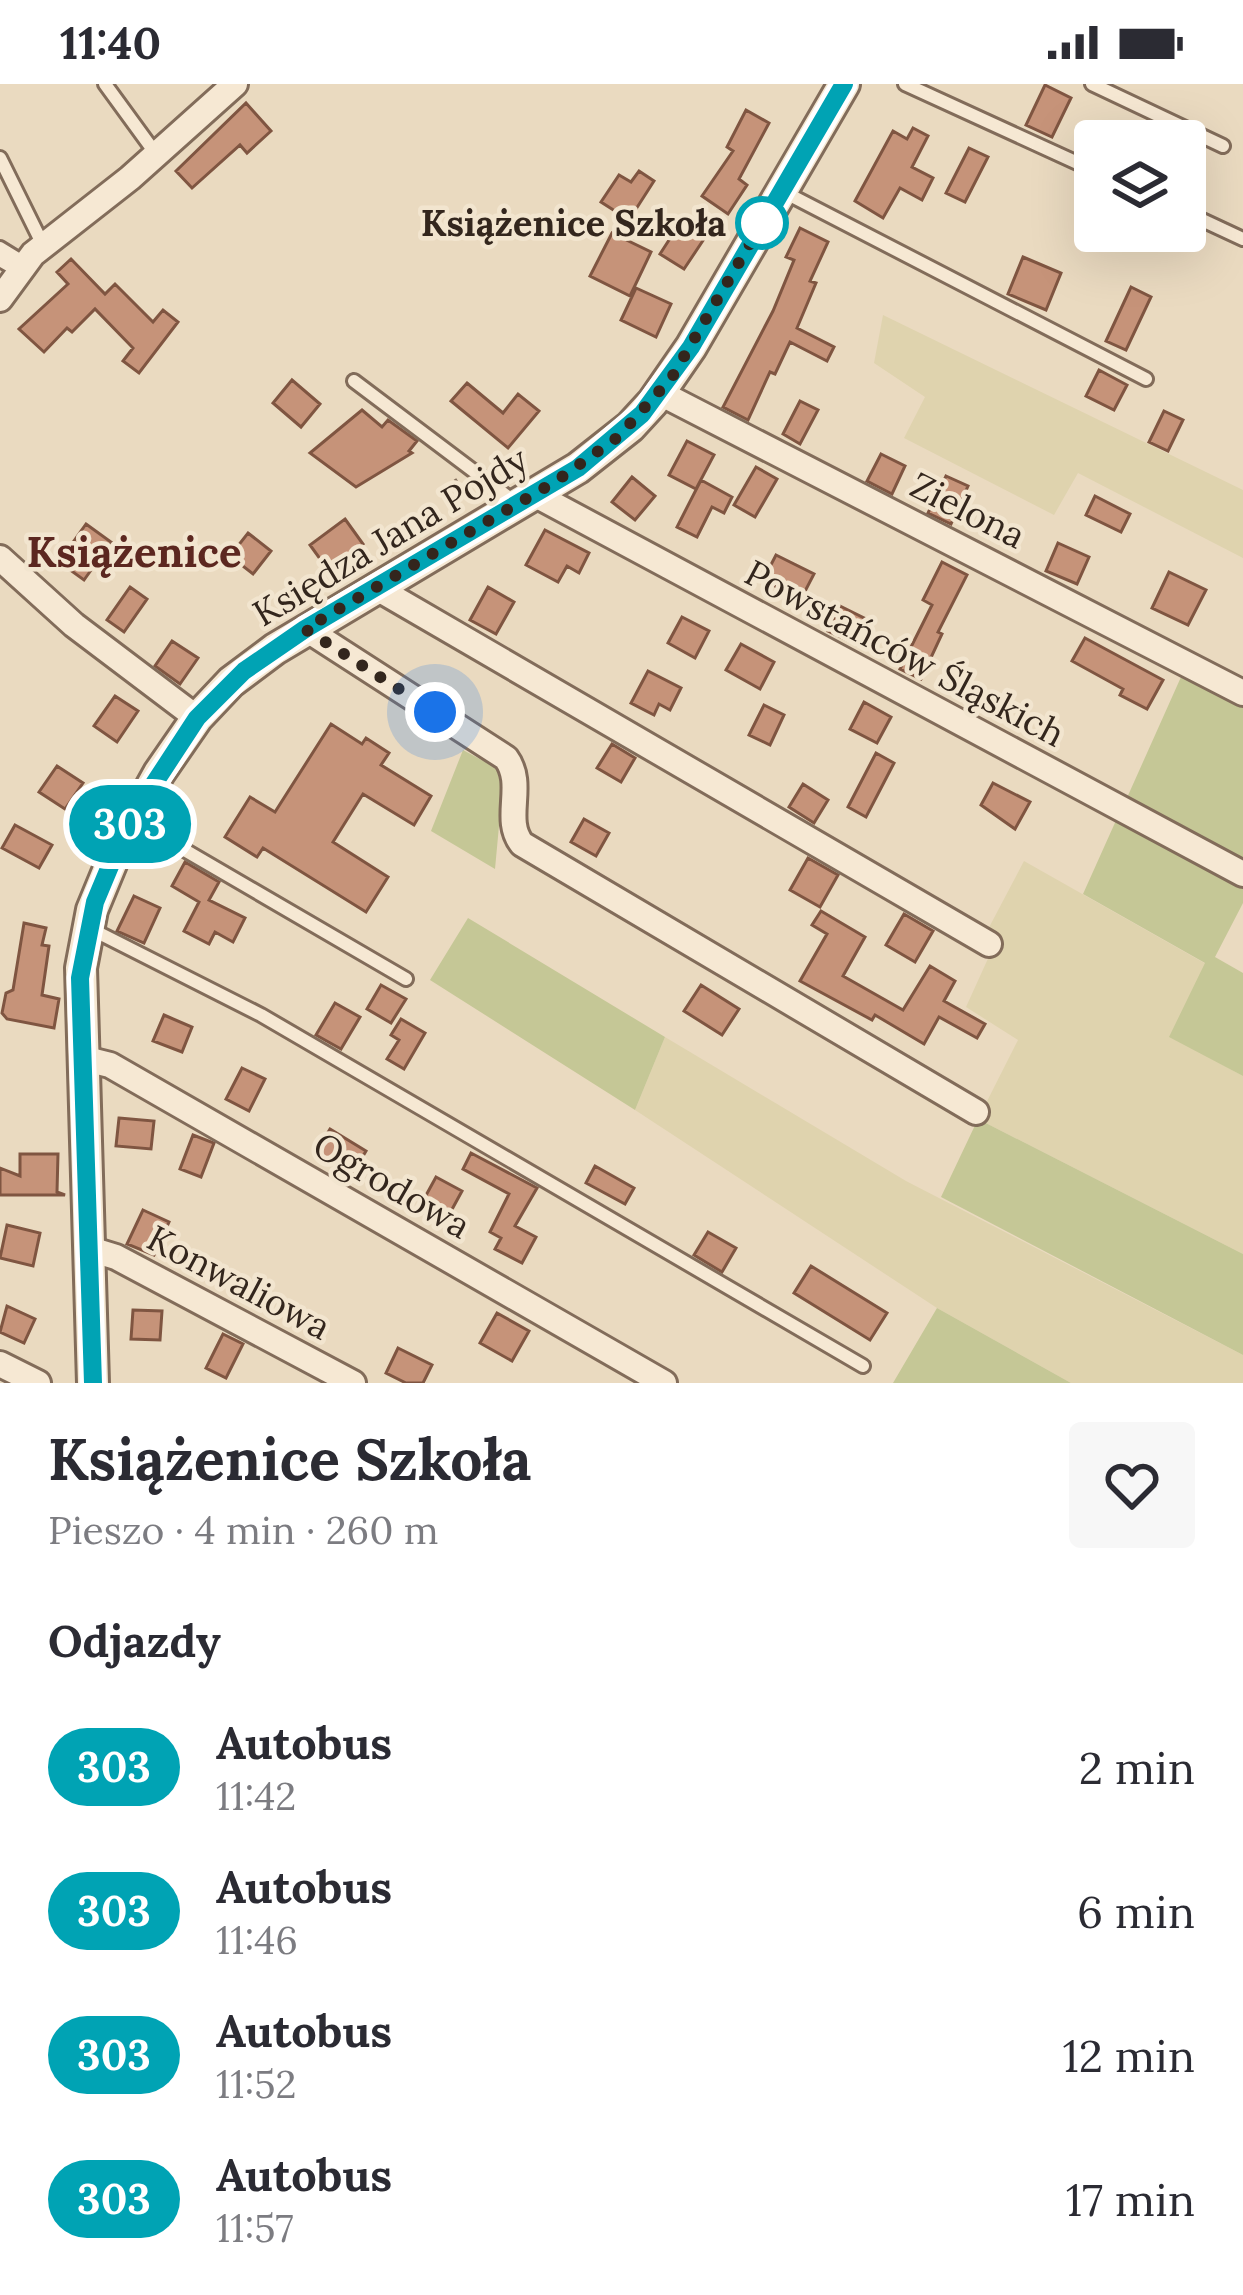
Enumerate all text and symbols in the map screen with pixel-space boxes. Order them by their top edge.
text: 11:40 [60,14,161,71]
map controls [1074,120,1206,252]
button: layers [1074,120,1206,252]
marker: Książenice Szkoła [737,198,787,248]
place label: Książenice Szkoła [421,200,726,246]
street label: Księdza Jana Pojdy [244,436,536,636]
street label: Zielona [903,462,1033,558]
district label: Książenice [26,525,242,579]
street label: Powstańców Śląskich [737,549,1073,757]
your location [405,682,465,742]
line badge: 303 [61,785,199,863]
text: 303 [93,797,167,851]
street label: Ogrodowa [305,1122,479,1248]
street label: Konwaliowa [139,1214,339,1350]
button: heart [1069,1422,1195,1548]
text: Książenice Szkoła [48,1423,531,1496]
text: Pieszo · 4 min · 260 m [48,1505,439,1555]
text: Odjazdy [48,1612,221,1669]
text: Autobus [216,1714,392,1771]
text: 2 min [1079,1739,1195,1796]
text: 303 [77,1740,151,1794]
text: 11:42 [216,1771,296,1821]
text: Autobus [216,1858,392,1915]
text: 6 min [1077,1883,1195,1940]
text: 303 [77,1884,151,1938]
text: 11:46 [216,1915,298,1965]
text: Autobus [216,2002,392,2059]
text: 12 min [1062,2027,1195,2084]
text: 303 [77,2028,151,2082]
text: 11:52 [216,2059,296,2109]
text: Autobus [216,2146,392,2203]
text: 17 min [1066,2171,1195,2228]
text: 303 [77,2172,151,2226]
text: 11:57 [216,2203,293,2253]

